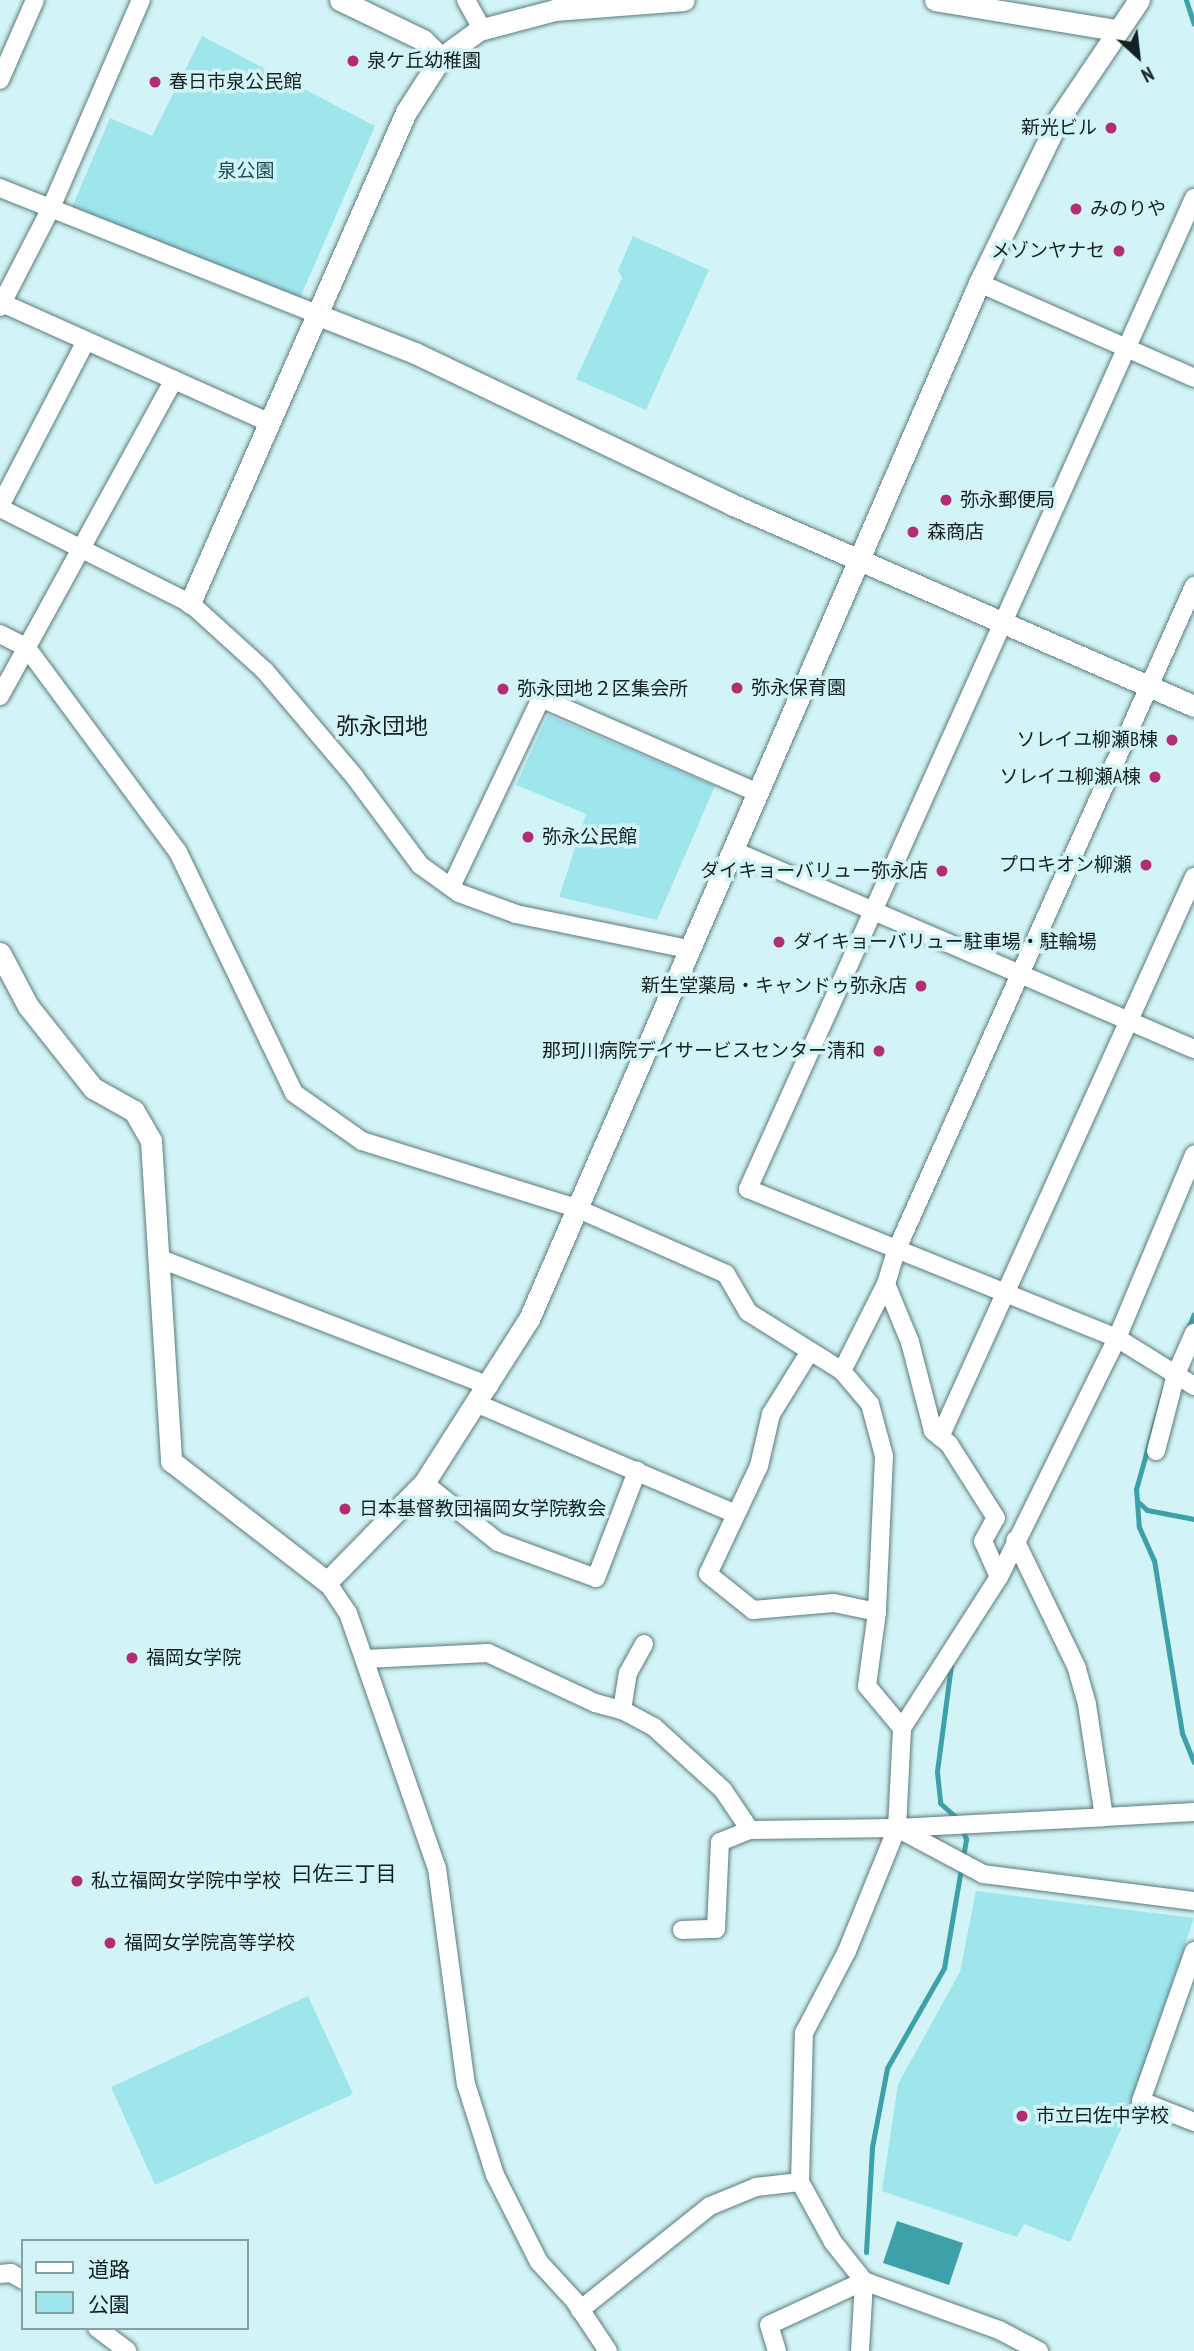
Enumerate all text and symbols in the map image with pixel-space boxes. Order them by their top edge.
north arrow [1103,21,1173,91]
place label: 泉ケ丘幼稚園 [367,50,481,72]
marker: 泉ケ丘幼稚園 [345,53,361,69]
text: N [1138,62,1158,88]
place label: 春日市泉公民館 [169,71,302,93]
marker: 春日市泉公民館 [147,74,163,90]
place label: 新光ビル [1021,117,1097,139]
marker: 新光ビル [1103,120,1119,136]
park label: 泉公園 [218,160,274,182]
place label: みのりや [1090,198,1166,220]
marker: みのりや [1068,201,1084,217]
place label: メゾンヤナセ [991,240,1105,262]
marker: メゾンヤナセ [1111,243,1127,259]
place label: 弥永郵便局 [960,489,1055,511]
marker: 弥永郵便局 [938,492,954,508]
place label: 森商店 [927,521,984,543]
marker: 森商店 [905,524,921,540]
place label: 弥永保育園 [751,677,846,699]
place label: 弥永団地２区集会所 [517,678,688,700]
marker: 弥永保育園 [729,680,745,696]
marker: 弥永団地２区集会所 [495,681,511,697]
district label: 弥永団地 [336,712,428,740]
place label: ソレイユ柳瀬B棟 [1016,729,1158,751]
marker: ソレイユ柳瀬B棟 [1164,732,1180,748]
place label: ソレイユ柳瀬A棟 [999,766,1141,788]
marker: ソレイユ柳瀬A棟 [1147,769,1163,785]
place label: 弥永公民館 [542,826,637,848]
marker: 弥永公民館 [520,829,536,845]
place label: プロキオン柳瀬 [999,854,1132,876]
marker: プロキオン柳瀬 [1138,857,1154,873]
place label: ダイキョーバリュー弥永店 [700,860,928,882]
marker: ダイキョーバリュー弥永店 [934,863,950,879]
place label: ダイキョーバリュー駐車場・駐輪場 [793,931,1097,953]
marker: ダイキョーバリュー駐車場・駐輪場 [771,934,787,950]
place label: 新生堂薬局・キャンドゥ弥永店 [641,975,907,997]
marker: 新生堂薬局・キャンドゥ弥永店 [913,978,929,994]
place label: 那珂川病院デイサービスセンター清和 [542,1040,865,1062]
marker: 那珂川病院デイサービスセンター清和 [871,1043,887,1059]
place label: 日本基督教団福岡女学院教会 [359,1498,606,1520]
marker: 日本基督教団福岡女学院教会 [337,1501,353,1517]
place label: 福岡女学院 [146,1647,241,1669]
marker: 福岡女学院 [124,1650,140,1666]
district label: 曰佐三丁目 [292,1861,396,1887]
place label: 私立福岡女学院中学校 [91,1870,281,1892]
marker: 私立福岡女学院中学校 [69,1873,85,1889]
place label: 福岡女学院高等学校 [124,1932,295,1954]
marker: 福岡女学院高等学校 [102,1935,118,1951]
place label: 市立曰佐中学校 [1036,2105,1169,2127]
marker: 市立曰佐中学校 [1014,2108,1030,2124]
legend [21,2239,248,2330]
text: 道路 [88,2256,130,2283]
text: 公園 [88,2291,130,2318]

